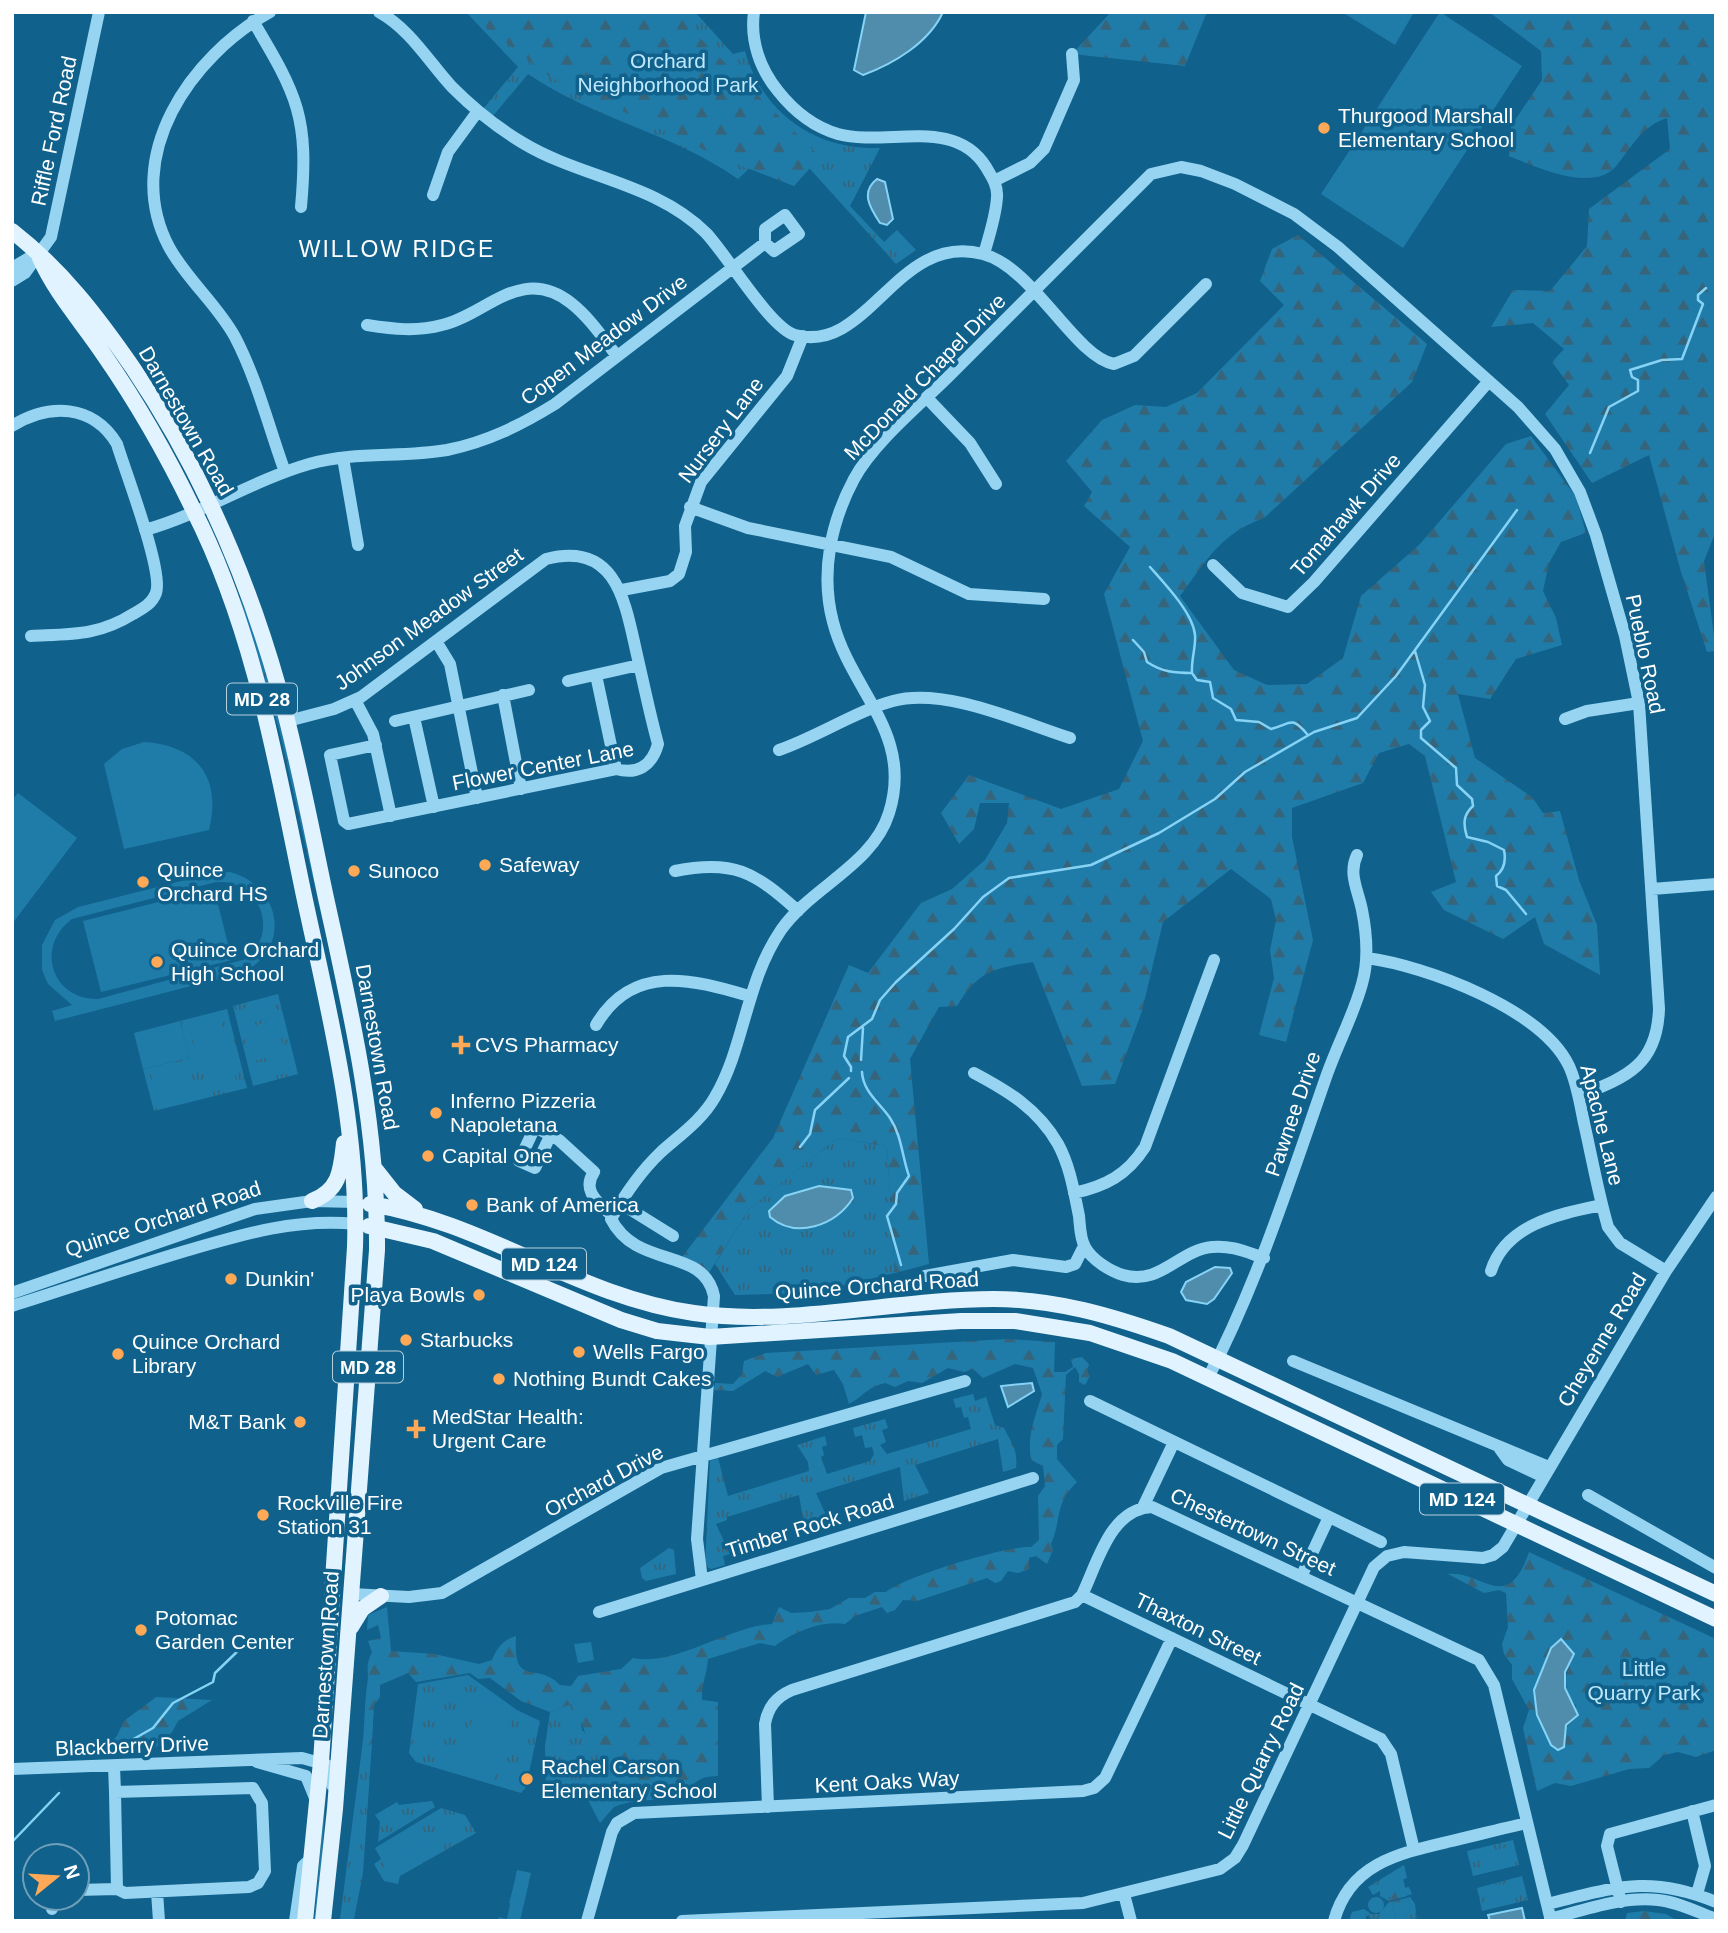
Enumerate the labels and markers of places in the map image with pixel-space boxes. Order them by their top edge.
place label: Thurgood Marshall Elementary School [1338,104,1514,151]
marker: Thurgood Marshall Elementary School [1316,120,1332,136]
place label: Safeway [499,853,580,876]
marker: Safeway [477,857,493,873]
place label: Quince Orchard HS [157,858,268,905]
place label: Sunoco [368,859,439,882]
marker: Sunoco [346,863,362,879]
marker: Quince Orchard HS [135,874,151,890]
place label: Quince Orchard High School [171,938,319,985]
marker: Quince Orchard High School [149,954,165,970]
place label: CVS Pharmacy [475,1033,619,1056]
marker: CVS Pharmacy [453,1037,469,1053]
place label: Inferno Pizzeria Napoletana [450,1089,596,1136]
marker: Inferno Pizzeria Napoletana [428,1105,444,1121]
place label: Capital One [442,1144,553,1167]
marker: Capital One [420,1148,436,1164]
place label: Bank of America [486,1193,639,1216]
marker: Bank of America [464,1197,480,1213]
place label: Dunkin' [245,1267,314,1290]
marker: Dunkin' [223,1271,239,1287]
place label: Playa Bowls [351,1283,465,1306]
marker: Playa Bowls [471,1287,487,1303]
place label: Starbucks [420,1328,513,1351]
place label: Quince Orchard Library [132,1330,280,1377]
marker: Starbucks [398,1332,414,1348]
place label: Wells Fargo [593,1340,705,1363]
marker: Wells Fargo [571,1344,587,1360]
marker: Quince Orchard Library [110,1346,126,1362]
place label: Nothing Bundt Cakes [513,1367,711,1390]
marker: Nothing Bundt Cakes [491,1371,507,1387]
place label: MedStar Health: Urgent Care [432,1405,584,1452]
place label: M&T Bank [188,1410,286,1433]
marker: M&T Bank [292,1414,308,1430]
marker: MedStar Health: Urgent Care [406,1419,426,1439]
place label: Rockville Fire Station 31 [277,1491,403,1538]
marker: Rockville Fire Station 31 [255,1507,271,1523]
place label: Potomac Garden Center [155,1606,294,1653]
marker: Potomac Garden Center [133,1622,149,1638]
place label: Rachel Carson Elementary School [541,1755,717,1802]
marker: Rachel Carson Elementary School [519,1771,535,1787]

